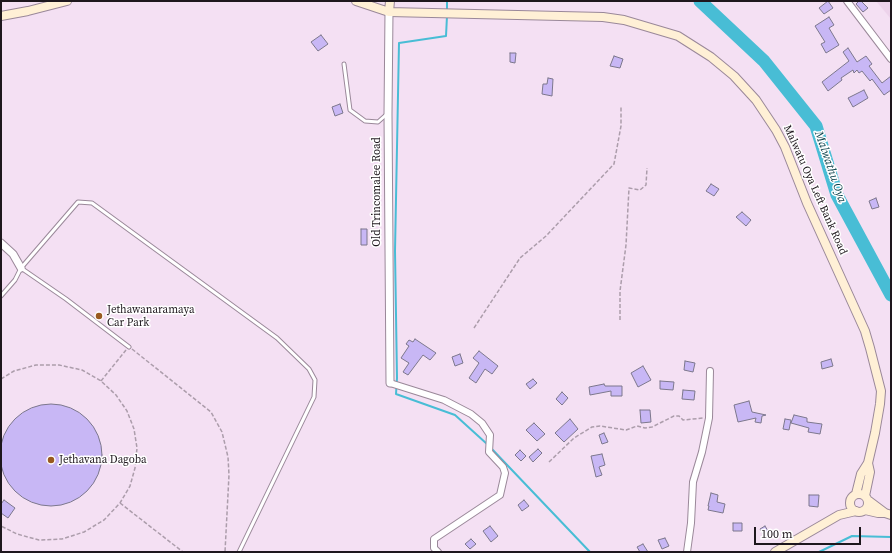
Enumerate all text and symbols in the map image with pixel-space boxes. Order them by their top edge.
street label: Malwatu Oya Left Bank Road [780,123,850,257]
water label: Malwathu Oya [811,129,849,205]
street label: Old Trincomalee Road [370,137,384,247]
place label: Jethawanaramaya Car Park [107,303,195,329]
marker: Jethawanaramaya Car Park [94,311,104,321]
place label: Jethavana Dagoba [59,453,147,467]
marker: Jethavana Dagoba [46,455,56,465]
scale bar [756,519,863,545]
text: 100 m [761,526,793,542]

